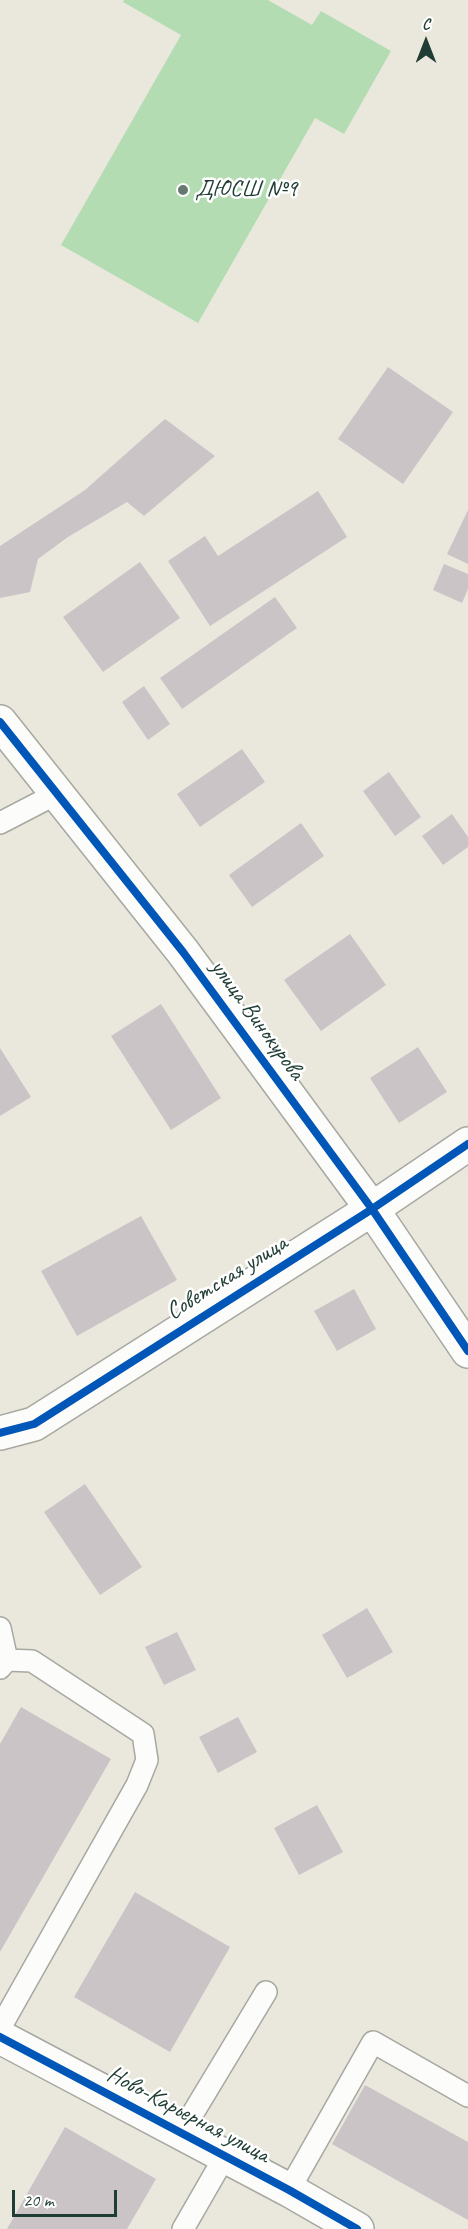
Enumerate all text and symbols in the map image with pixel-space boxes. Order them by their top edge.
north arrow [396,12,456,72]
text: С [422,14,430,34]
place label: ДЮСШ №9 [195,176,297,204]
marker: ДЮСШ №9 [176,183,190,197]
street label: улица Винокурова [204,954,310,1086]
street label: Советская улица [161,1229,293,1327]
street label: Ново-Карьерная улица [102,2060,274,2170]
scale bar [15,2178,120,2216]
text: 20 m [23,2189,54,2211]

